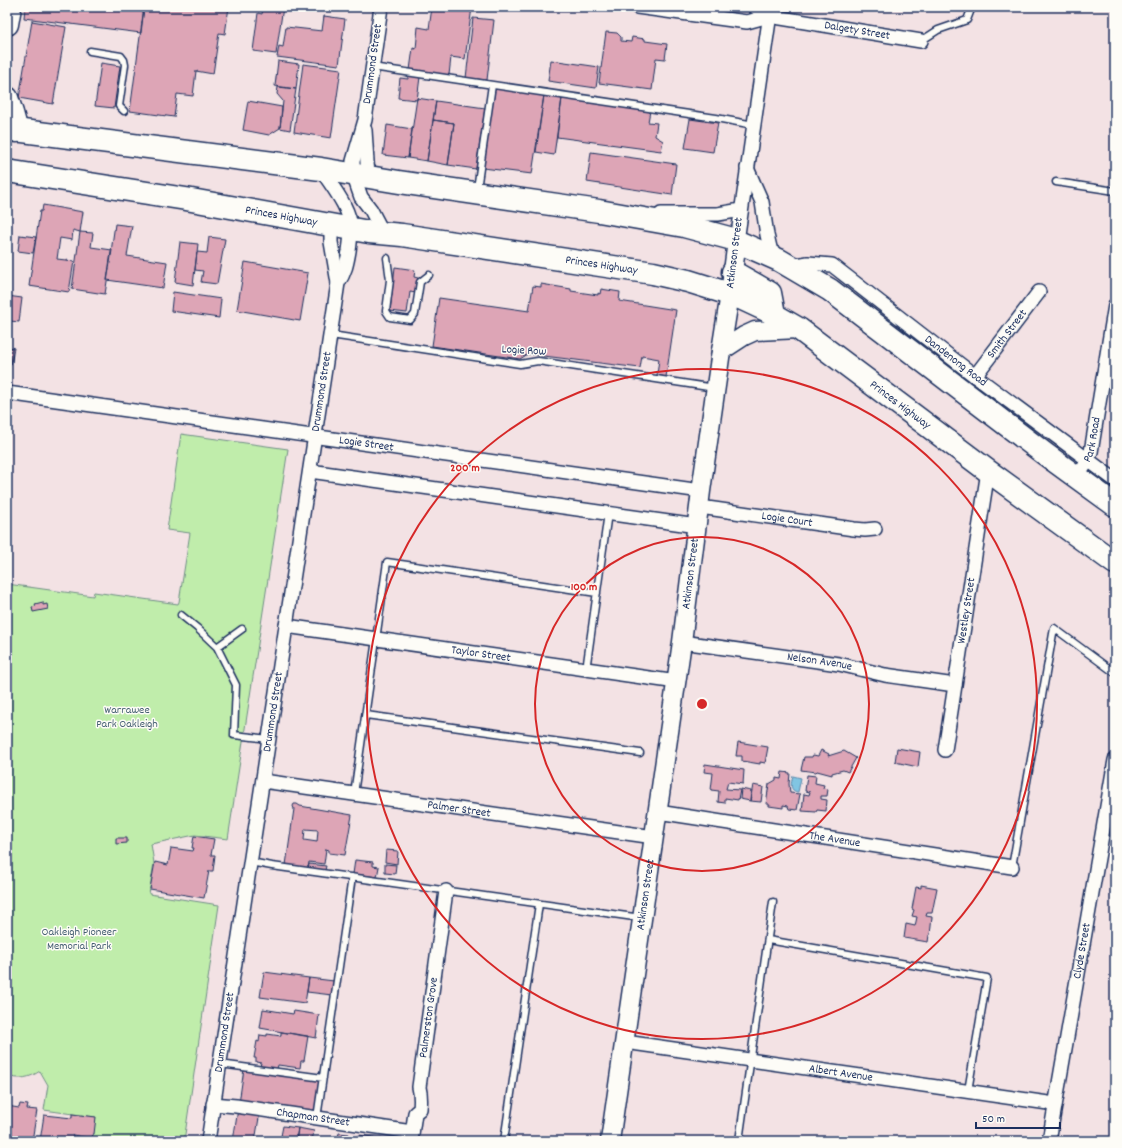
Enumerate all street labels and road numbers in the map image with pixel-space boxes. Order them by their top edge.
street label: Dalgety Street [823,17,892,44]
street label: Drummond Street [359,22,387,105]
street label: Princes Highway [244,201,320,231]
street label: Atkinson Street [722,216,748,290]
street label: Princes Highway [564,251,640,279]
street label: Smith Street [983,305,1032,362]
street label: Dandenong Road [921,331,991,391]
street label: Logie Row [501,341,547,361]
street label: Drummond Street [307,350,336,433]
street label: Princes Highway [866,376,935,434]
street label: Park Road [1079,416,1105,465]
street label: Logie Street [338,431,395,456]
street label: Logie Court [761,507,814,532]
street label: Atkinson Street [678,537,704,610]
street label: Westley Street [953,576,980,645]
street label: Taylor Street [450,641,512,667]
street label: Nelson Avenue [786,648,854,675]
street label: Drummond Street [259,670,288,753]
street label: Palmer Street [426,796,492,822]
street label: The Avenue [808,827,861,852]
street label: Atkinson Street [632,857,659,931]
street label: Clyde Street [1069,921,1095,980]
street label: Palmerston Grove [415,976,443,1059]
street label: Drummond Street [210,990,239,1073]
street label: Albert Avenue [808,1060,874,1086]
street label: Chapman Street [275,1104,351,1131]

